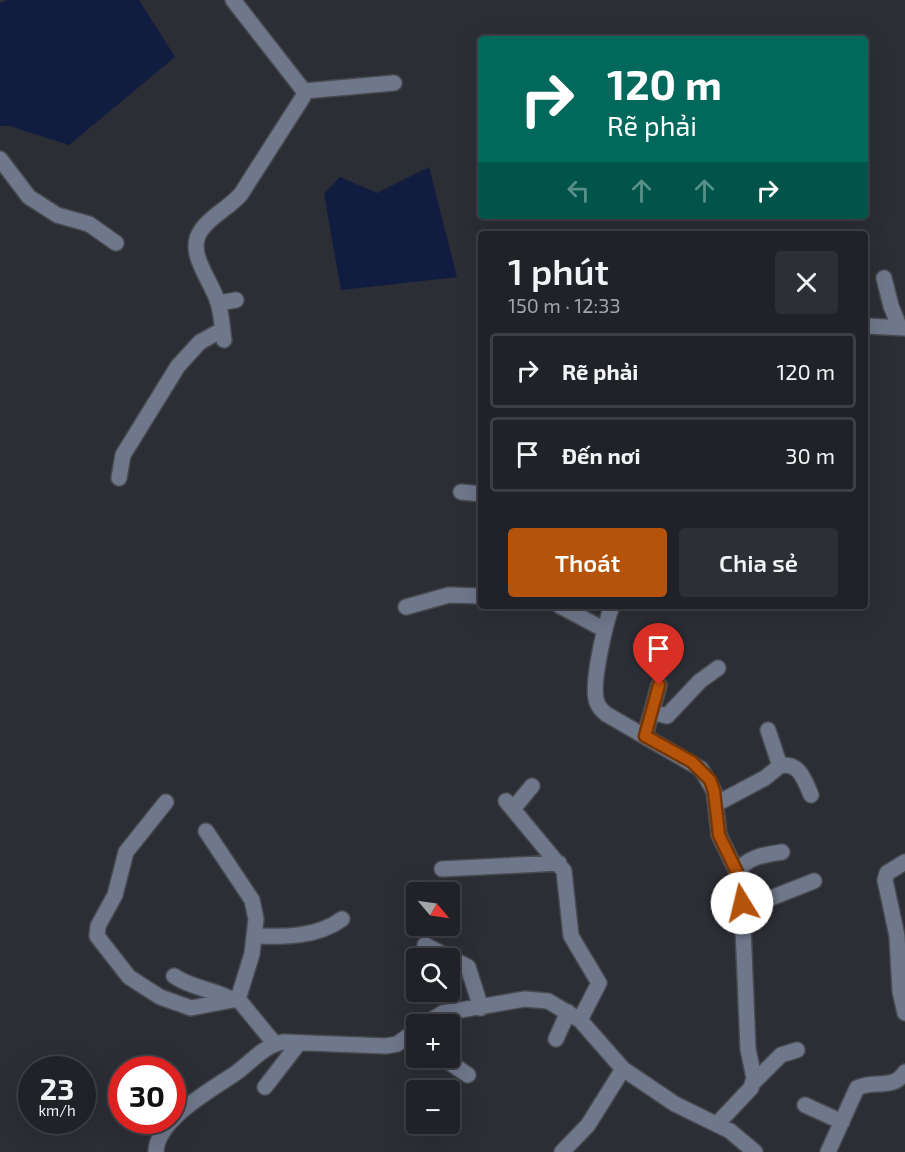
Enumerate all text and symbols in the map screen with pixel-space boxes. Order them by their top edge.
text: 120 m [607,58,722,108]
icon: right [508,60,586,138]
text: Rẽ phải [607,109,697,141]
icon: left [562,174,595,207]
icon: ahead [625,174,658,207]
icon: ahead [688,174,721,207]
icon: right [751,174,784,207]
text: 1 phút [508,249,609,292]
button: close [775,251,838,314]
text: 150 m · 12:33 [508,293,621,317]
icon: right [511,354,544,387]
text: Rẽ phải [562,358,638,384]
text: 120 m [776,358,835,384]
icon: arrive [511,438,544,471]
text: Đến nơi [562,442,640,468]
text: 30 m [785,442,835,468]
button: Thoát [508,528,667,597]
button: Chia sẻ [679,528,838,597]
pin [633,623,684,685]
icon: arrive [642,632,675,665]
position arrow [710,871,774,935]
north arrow [406,882,460,936]
map controls [406,882,460,1134]
button: search [406,948,460,1002]
button: + [406,1014,460,1068]
speed limit sign: 30 [108,1056,186,1134]
text: 23 [40,1070,74,1106]
button: − [406,1080,460,1134]
text: km/h [38,1101,76,1119]

